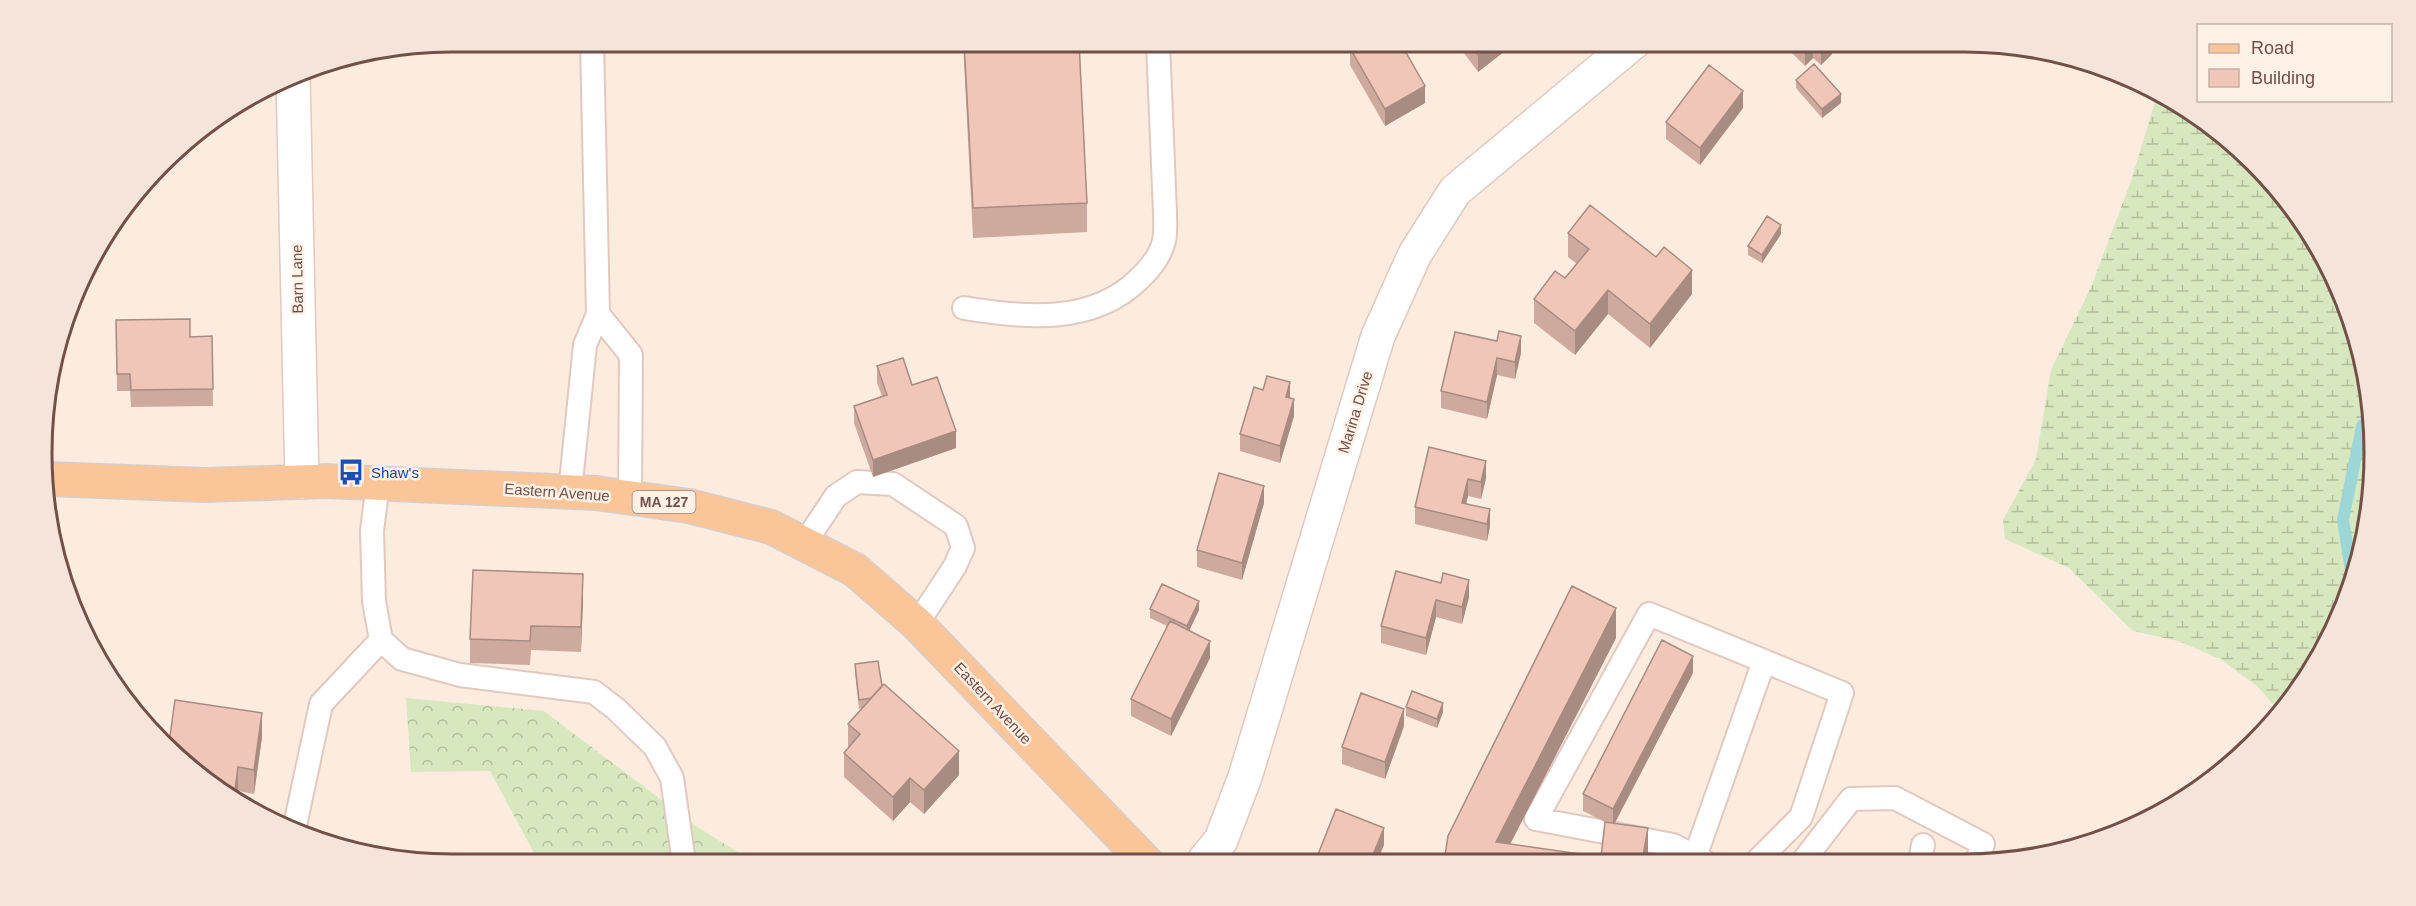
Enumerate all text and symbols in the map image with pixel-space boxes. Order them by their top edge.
legend [2197,24,2392,102]
text: Road [2251,38,2294,58]
text: Building [2251,68,2315,88]
street label: Barn Lane [288,244,306,314]
street label: Marina Drive [1334,369,1376,455]
bus stop icon: Shaw's [336,457,366,487]
place label: Shaw's [371,464,419,481]
street label: Eastern Avenue [504,480,610,504]
road number: MA 127 [632,491,696,513]
street label: Eastern Avenue [951,659,1035,747]

